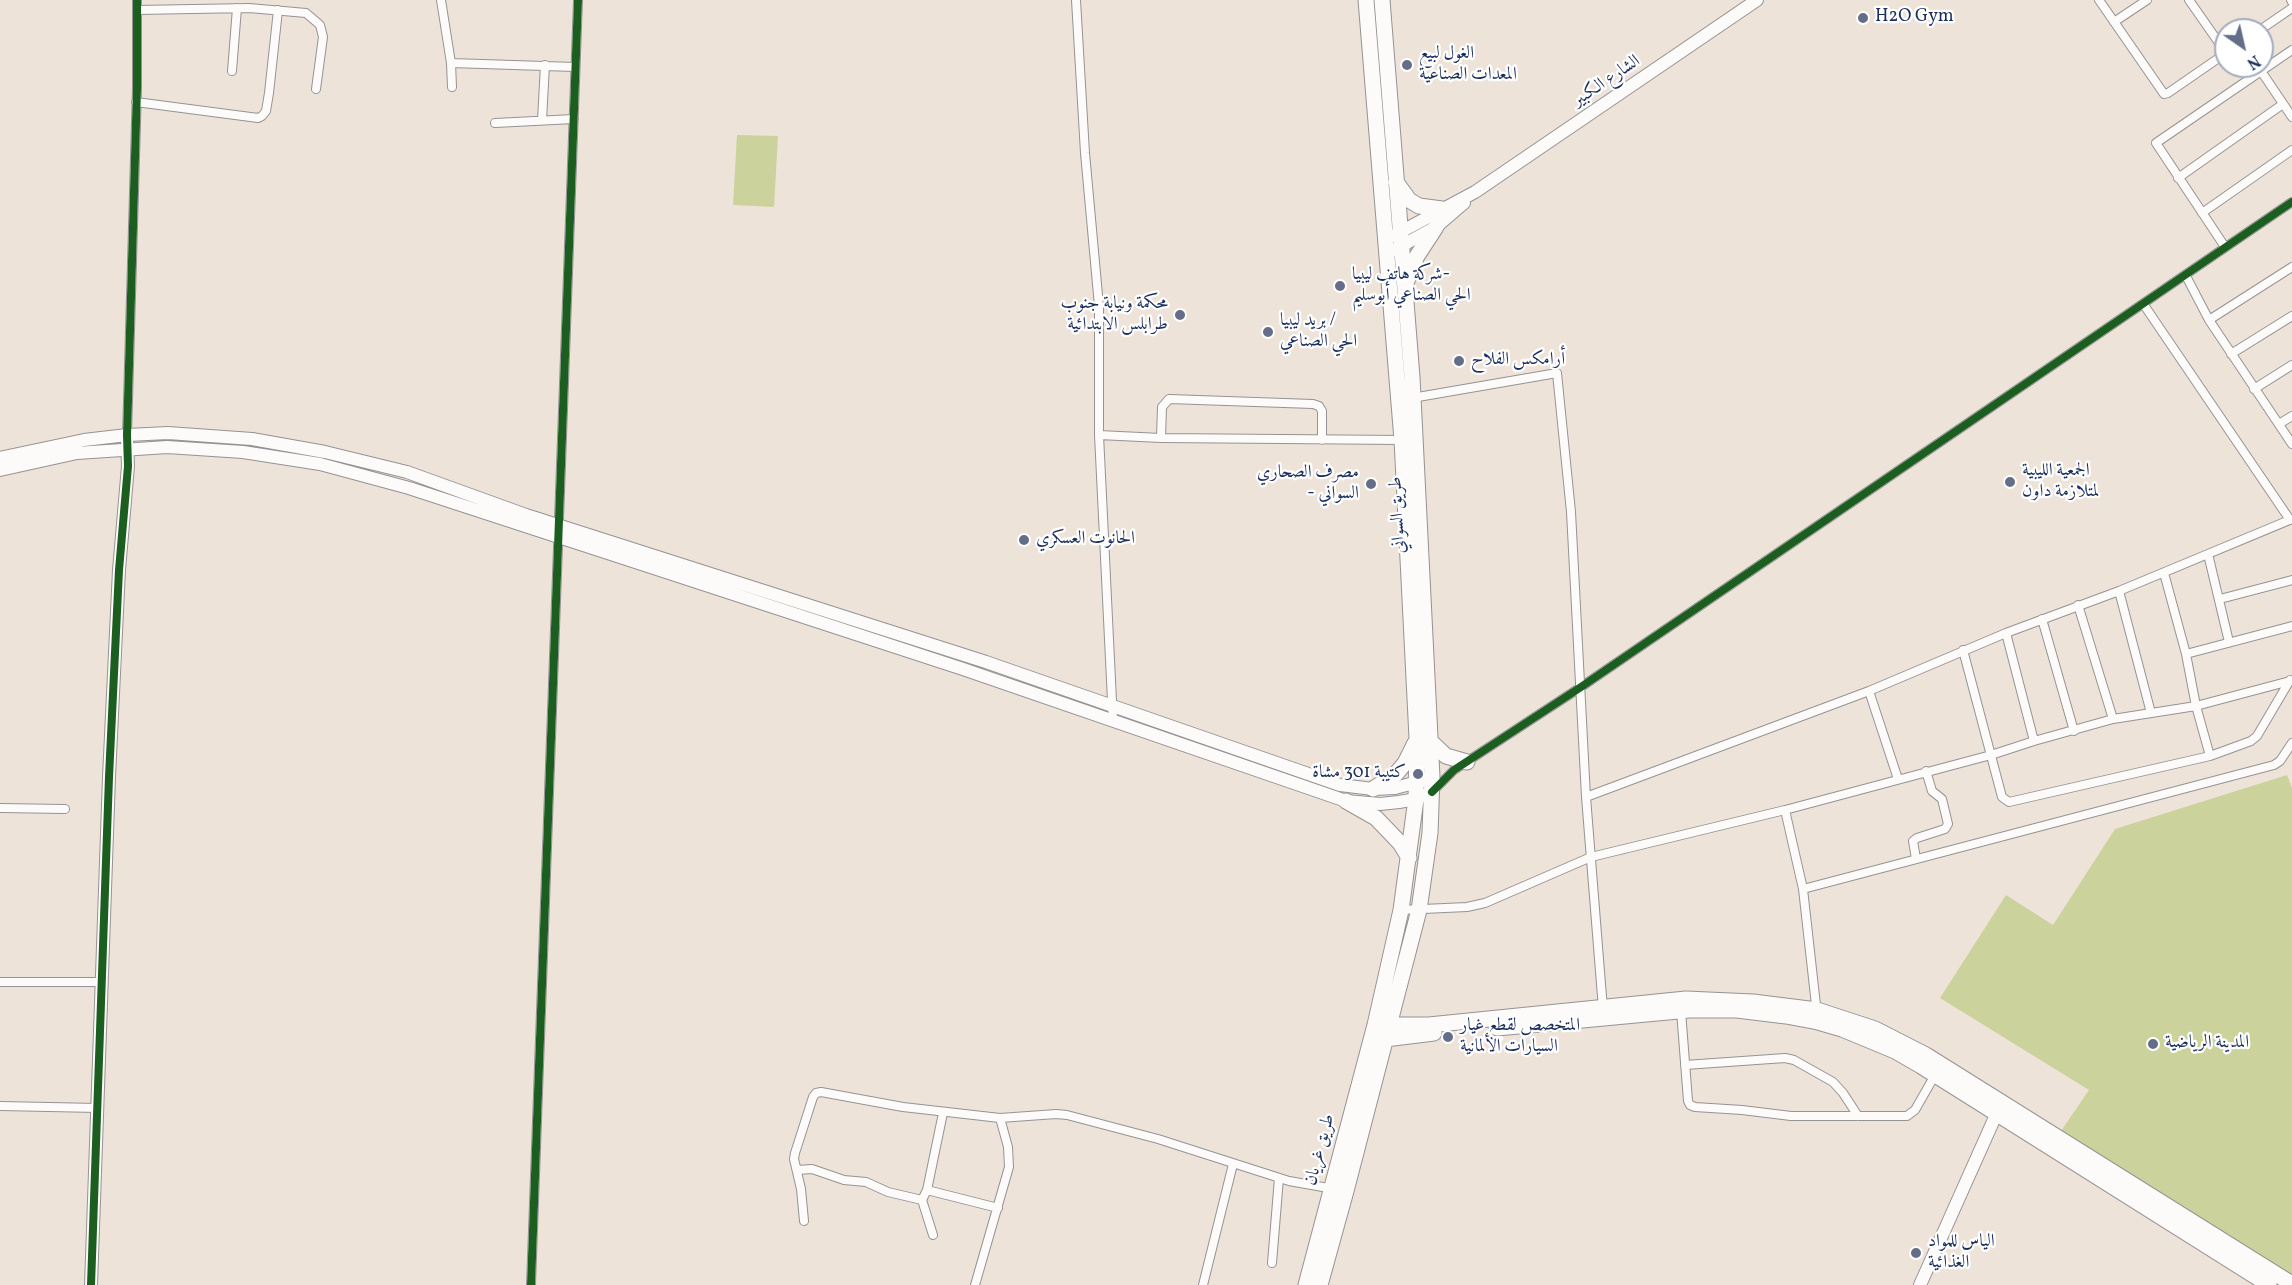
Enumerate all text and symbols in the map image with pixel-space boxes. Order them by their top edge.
place label: H2O Gym [1875,7,1954,29]
marker: H2O Gym [1856,11,1870,25]
north arrow [2214,18,2274,78]
place label: الغول لبيع المعدات الصناعية [1419,44,1517,86]
text: N [2242,49,2264,74]
street label: الشارع الكبير [1569,51,1645,113]
marker: الغول لبيع المعدات الصناعية [1400,58,1414,72]
place label: شركة هاتف ليبيا- الحي الصناعي أبوسليم [1352,265,1471,308]
marker: شركة هاتف ليبيا- الحي الصناعي أبوسليم [1333,279,1347,293]
place label: محكمة ونيابة جنوب طرابلس الابتدائية [1060,294,1168,336]
marker: محكمة ونيابة جنوب طرابلس الابتدائية [1173,308,1187,322]
place label: بريد ليبيا / الحي الصناعي [1280,311,1357,354]
marker: بريد ليبيا / الحي الصناعي [1261,325,1275,339]
place label: أرامكس الفلاح [1471,350,1565,372]
marker: أرامكس الفلاح [1452,354,1466,368]
place label: الجمعية الليبية لمتلازمة داون [2022,461,2099,504]
place label: مصرف الصحاري - السواني [1257,463,1359,506]
marker: الجمعية الليبية لمتلازمة داون [2003,475,2017,489]
street label: طريق السواني [1386,476,1412,554]
marker: مصرف الصحاري - السواني [1364,477,1378,491]
place label: الحانوت العسكري [1036,529,1135,551]
marker: الحانوت العسكري [1017,533,1031,547]
place label: كتيبة 301 مشاة [1312,763,1406,785]
marker: كتيبة 301 مشاة [1411,767,1425,781]
place label: المتخصص لقطع غيار السيارات الألمانية [1460,1016,1580,1058]
marker: المتخصص لقطع غيار السيارات الألمانية [1441,1030,1455,1044]
place label: المدينة الرياضية [2165,1033,2249,1055]
marker: المدينة الرياضية [2146,1037,2160,1051]
street label: طريق غريان [1301,1112,1341,1188]
place label: الياس للمواد الغذائية [1928,1232,1995,1274]
marker: الياس للمواد الغذائية [1909,1246,1923,1260]

